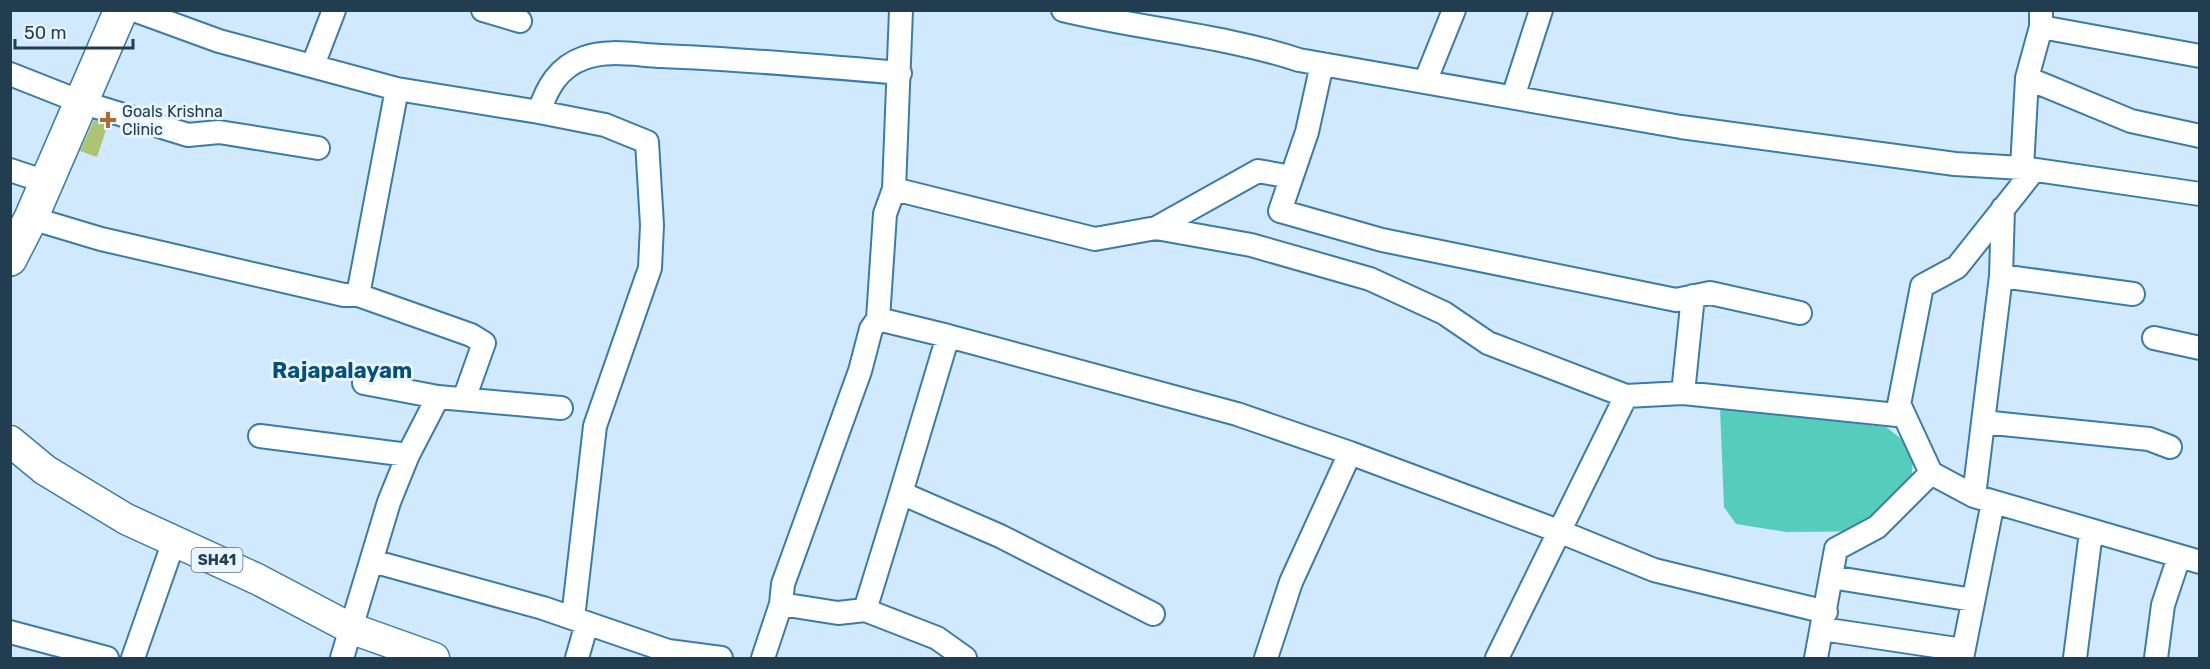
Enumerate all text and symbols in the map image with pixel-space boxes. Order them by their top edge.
scale bar [15,12,134,50]
text: 50 m [24,22,67,44]
place label: Goals Krishna Clinic [122,102,223,139]
marker: Goals Krishna Clinic [99,111,117,129]
district label: Rajapalayam [272,357,412,384]
road number: SH41 [192,548,242,572]

